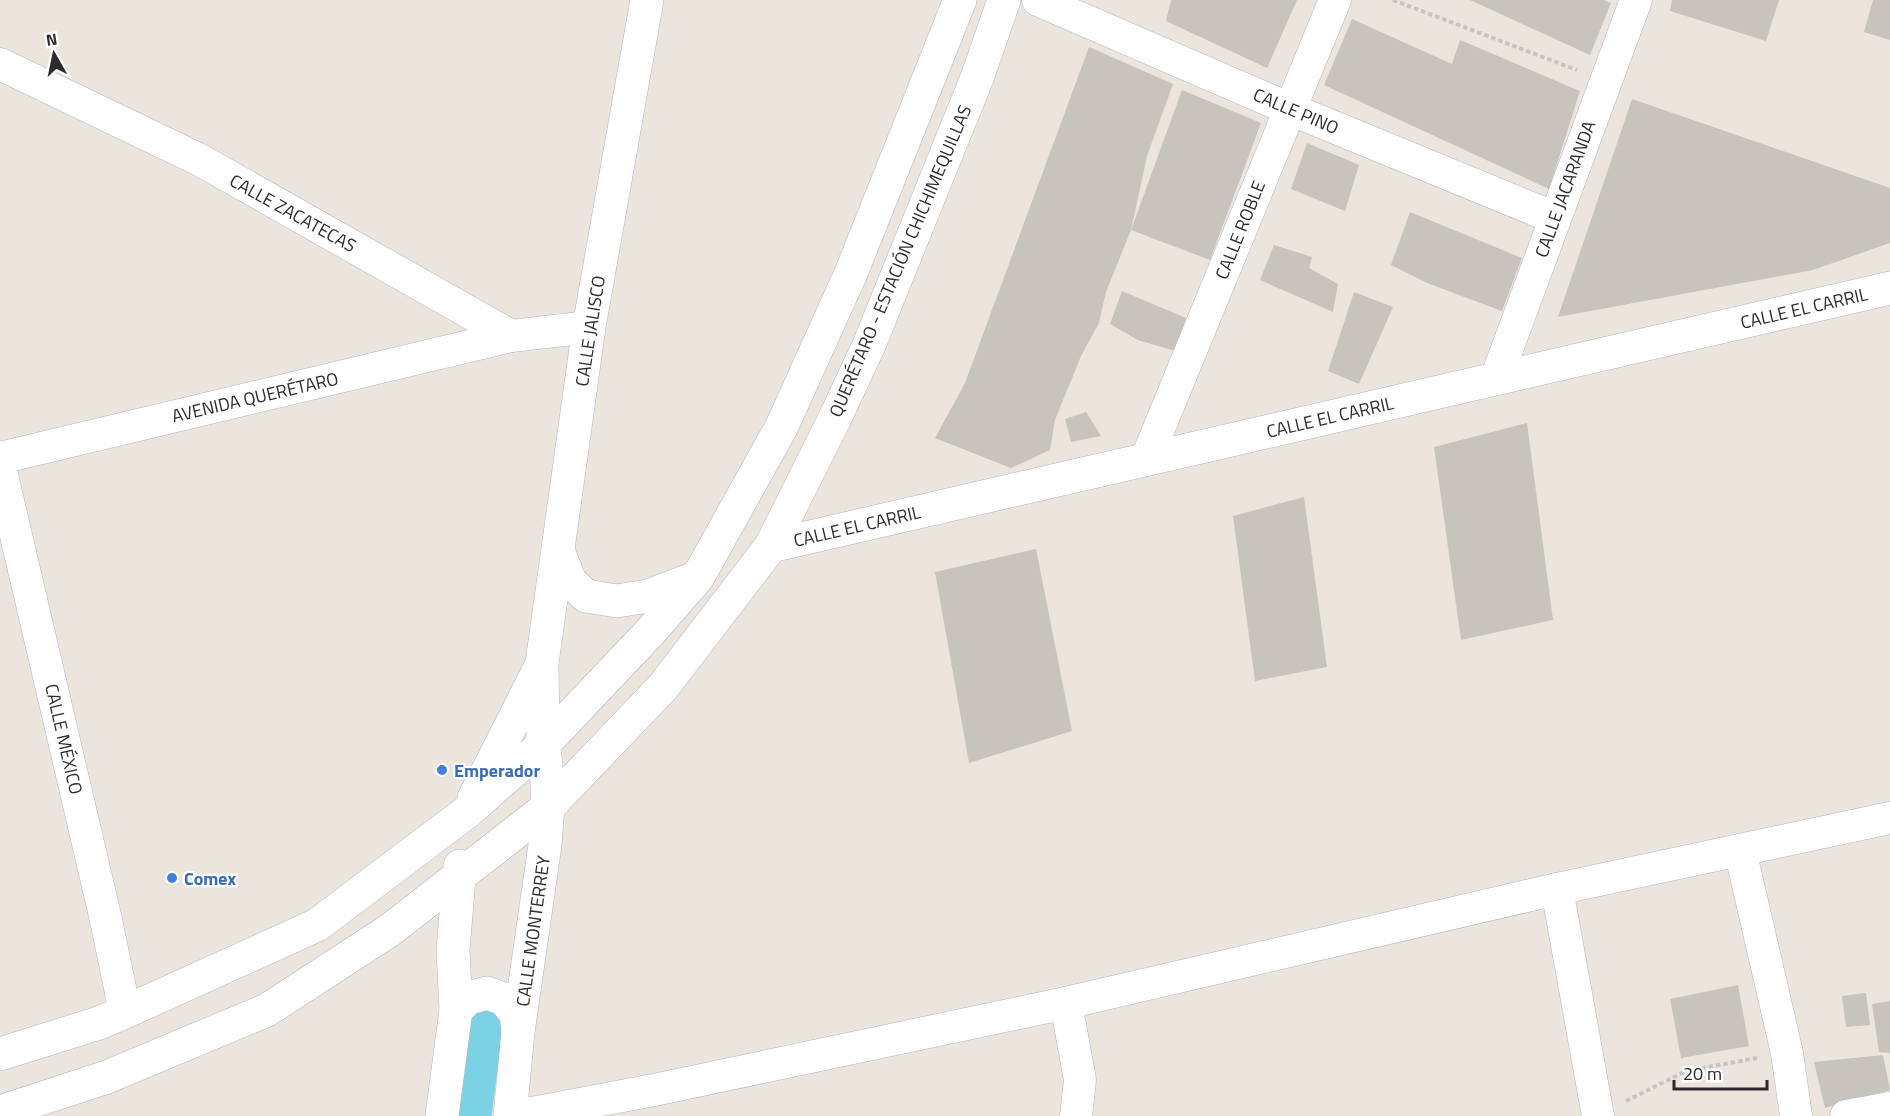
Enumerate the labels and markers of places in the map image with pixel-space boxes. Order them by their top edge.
place label: Emperador [454,757,540,784]
marker: Emperador [435,763,449,777]
place label: Comex [184,865,236,892]
marker: Comex [165,871,179,885]

